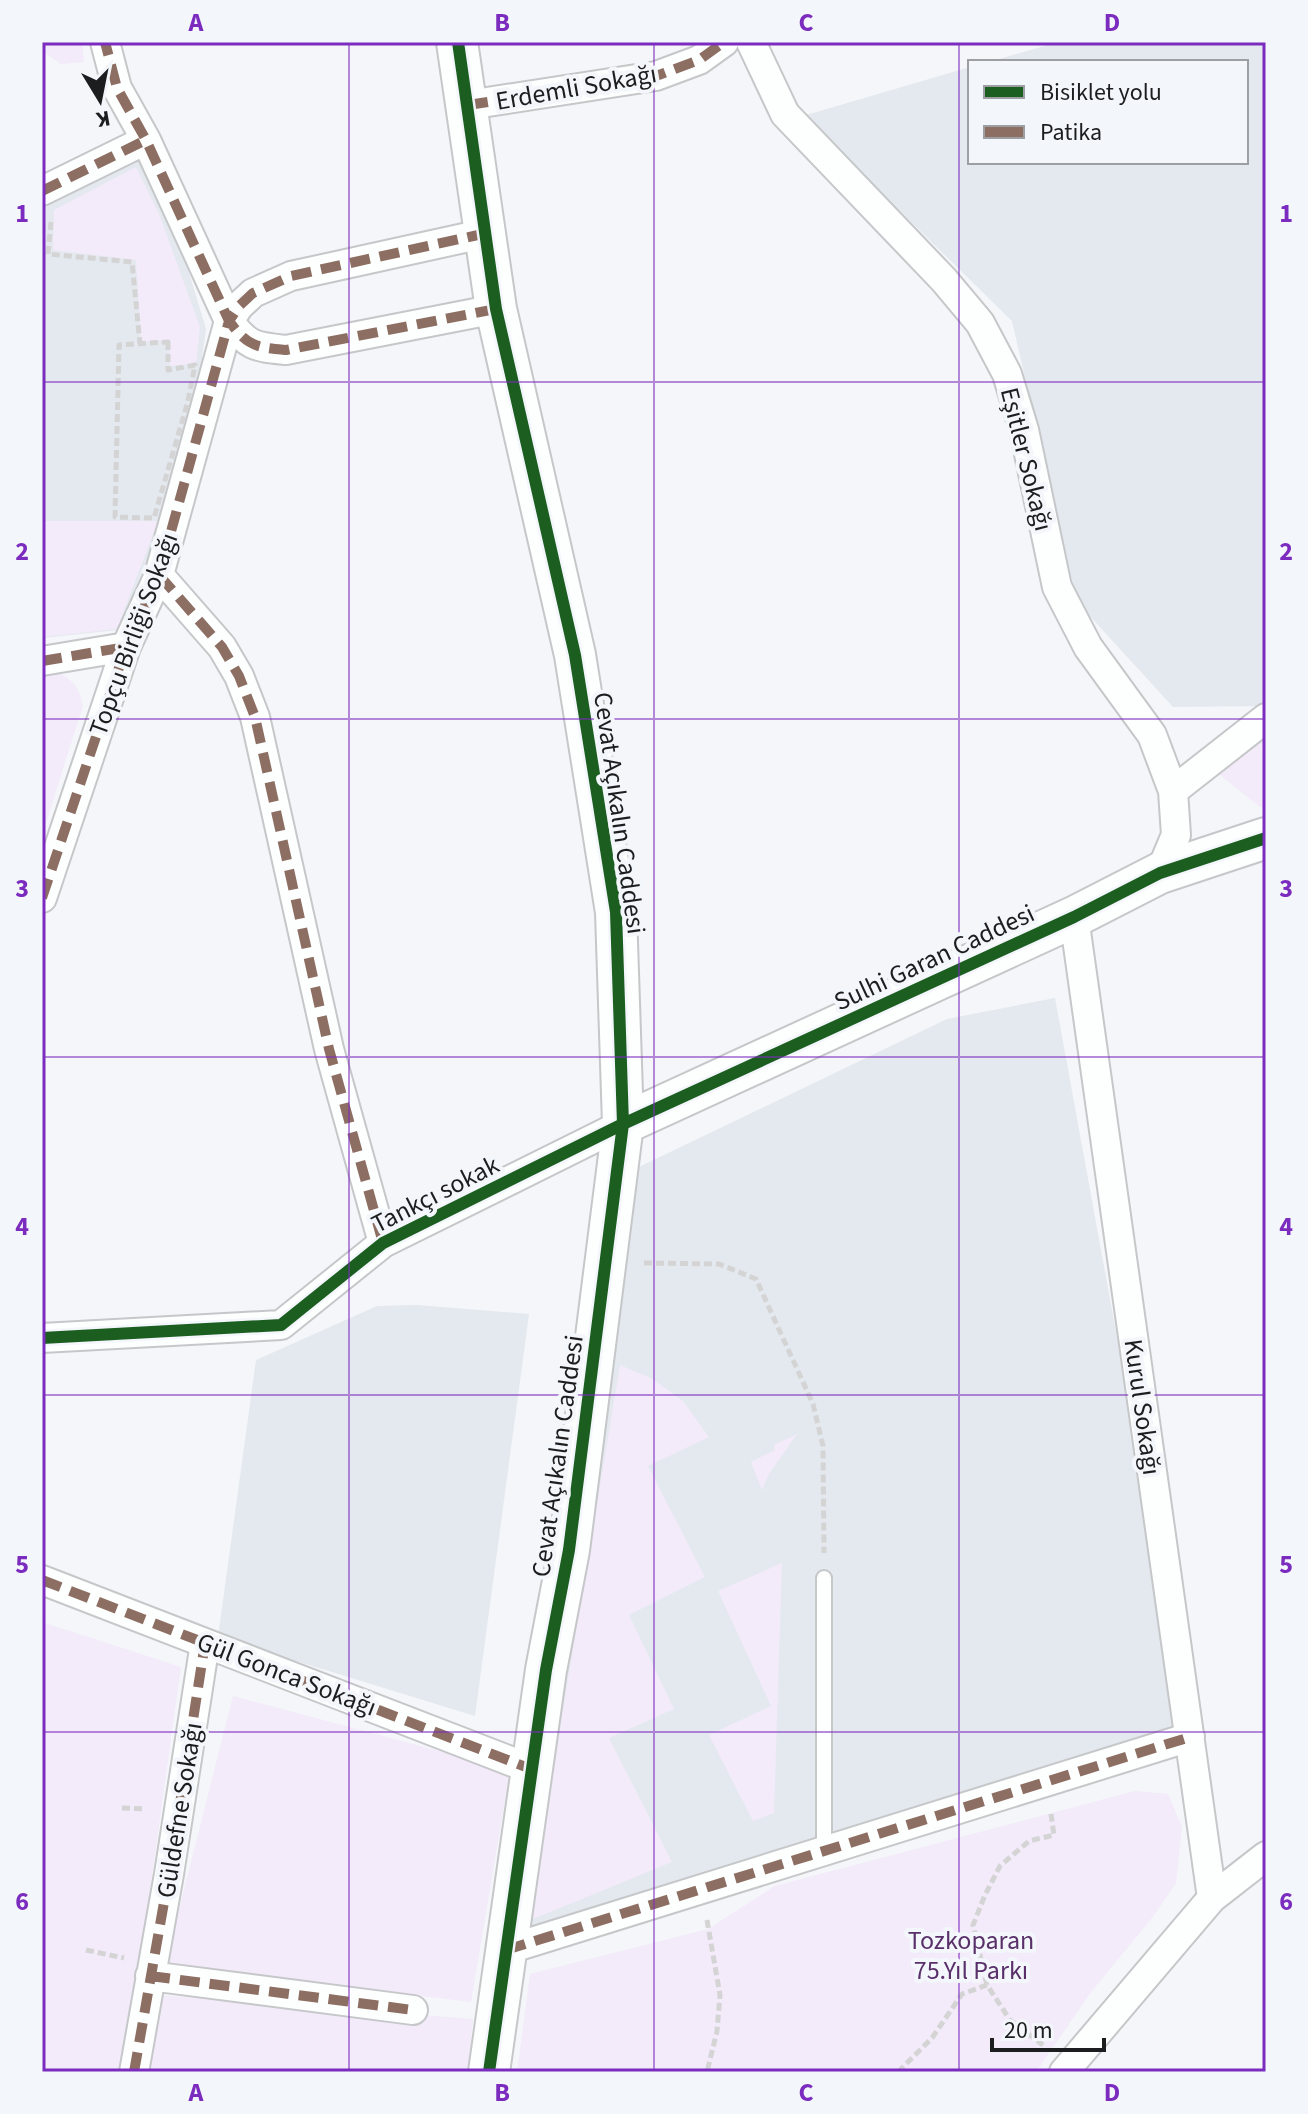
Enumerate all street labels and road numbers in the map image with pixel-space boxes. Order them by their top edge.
street label: Erdemli Sokağı [493,55,659,120]
street label: Eşitler Sokağı [991,383,1062,535]
street label: Topçu Birliği Sokağı [80,527,187,741]
street label: Cevat Açıkalın Caddesi [584,690,655,936]
street label: Sulhi Garan Caddesi [828,895,1041,1020]
street label: Tankçı sokak [365,1146,506,1242]
street label: Cevat Açıkalın Caddesi [522,1333,593,1579]
street label: Kurul Sokağı [1115,1337,1170,1478]
street label: Gül Gonca Sokağı [192,1623,382,1726]
street label: Güldefne Sokağı [147,1720,212,1900]

